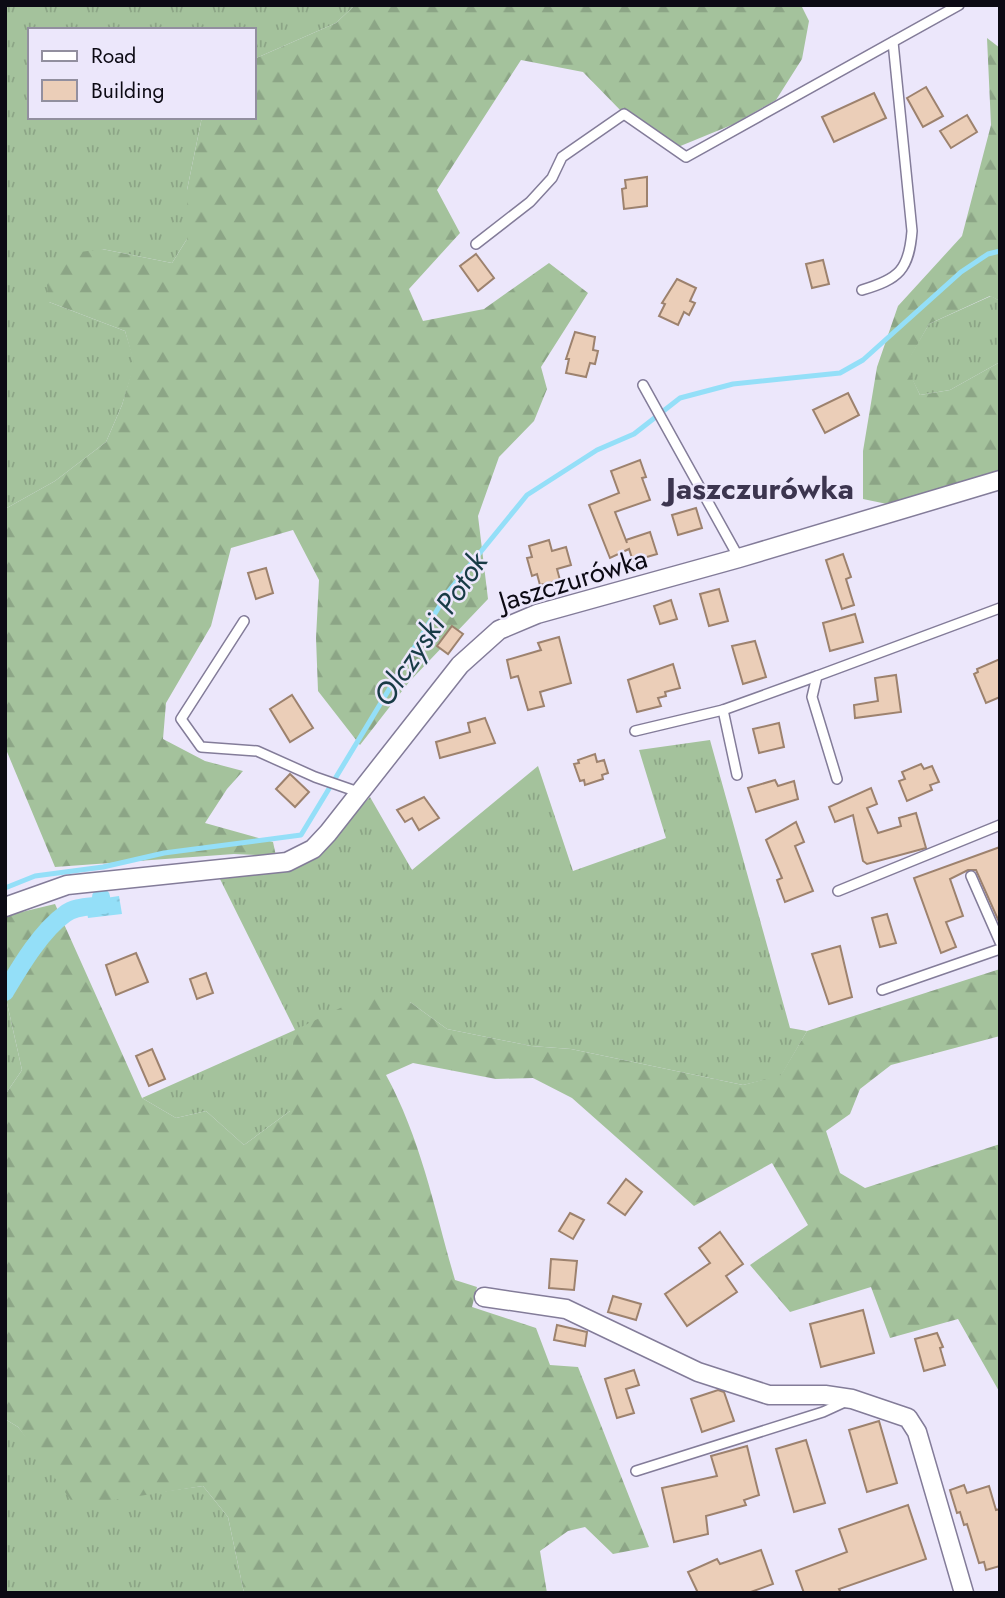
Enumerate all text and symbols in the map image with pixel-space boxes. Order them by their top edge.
legend [28,28,256,119]
text: Road [91,41,136,71]
text: Building [91,76,164,106]
district label: Jaszczurówka [661,467,854,510]
street label: Jaszczurówka [490,538,652,623]
water label: Olczyski Potok [362,542,498,715]

